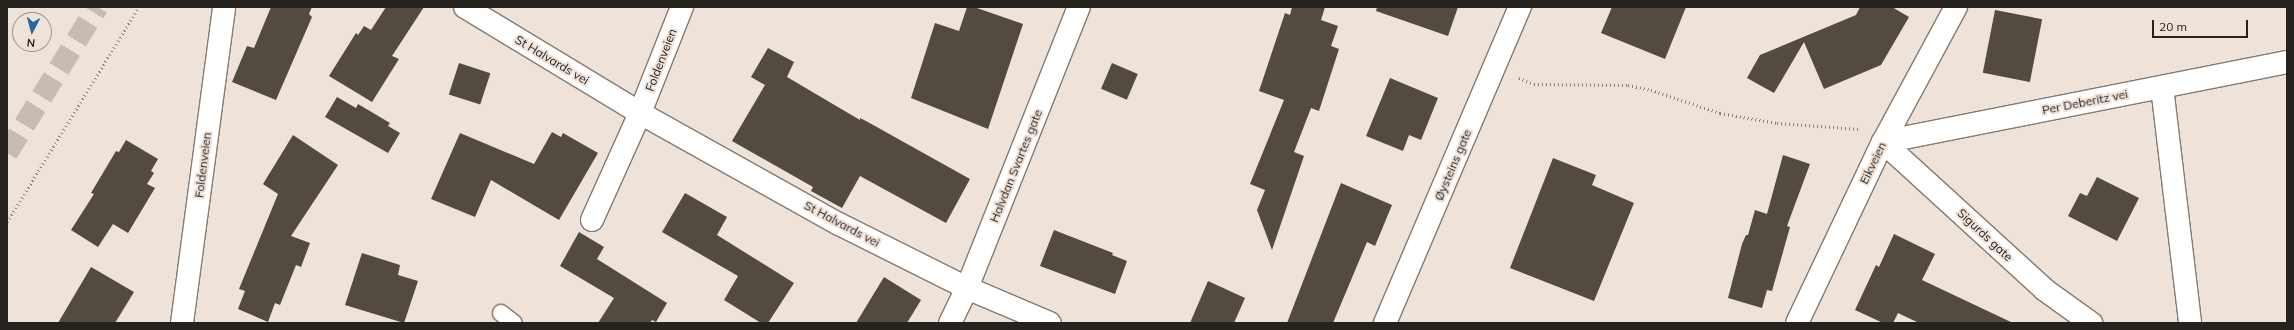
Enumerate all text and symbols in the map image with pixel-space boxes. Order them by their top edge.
north arrow [12,12,52,52]
scale bar [2154,12,2250,38]
text: 20 m [2159,19,2187,34]
street label: Foldenveien [642,27,680,93]
street label: St Halvards vei [512,32,592,88]
text: N [26,36,36,50]
street label: Per Deberitz vei [2041,87,2129,117]
street label: Halvdan Svartes gate [987,107,1045,225]
street label: Øysteins gate [1431,127,1475,203]
street label: Foldenveien [192,131,214,199]
street label: Eikveien [1857,140,1889,186]
street label: St Halvards vei [802,198,882,250]
street label: Sigurds gate [1954,206,2016,264]

